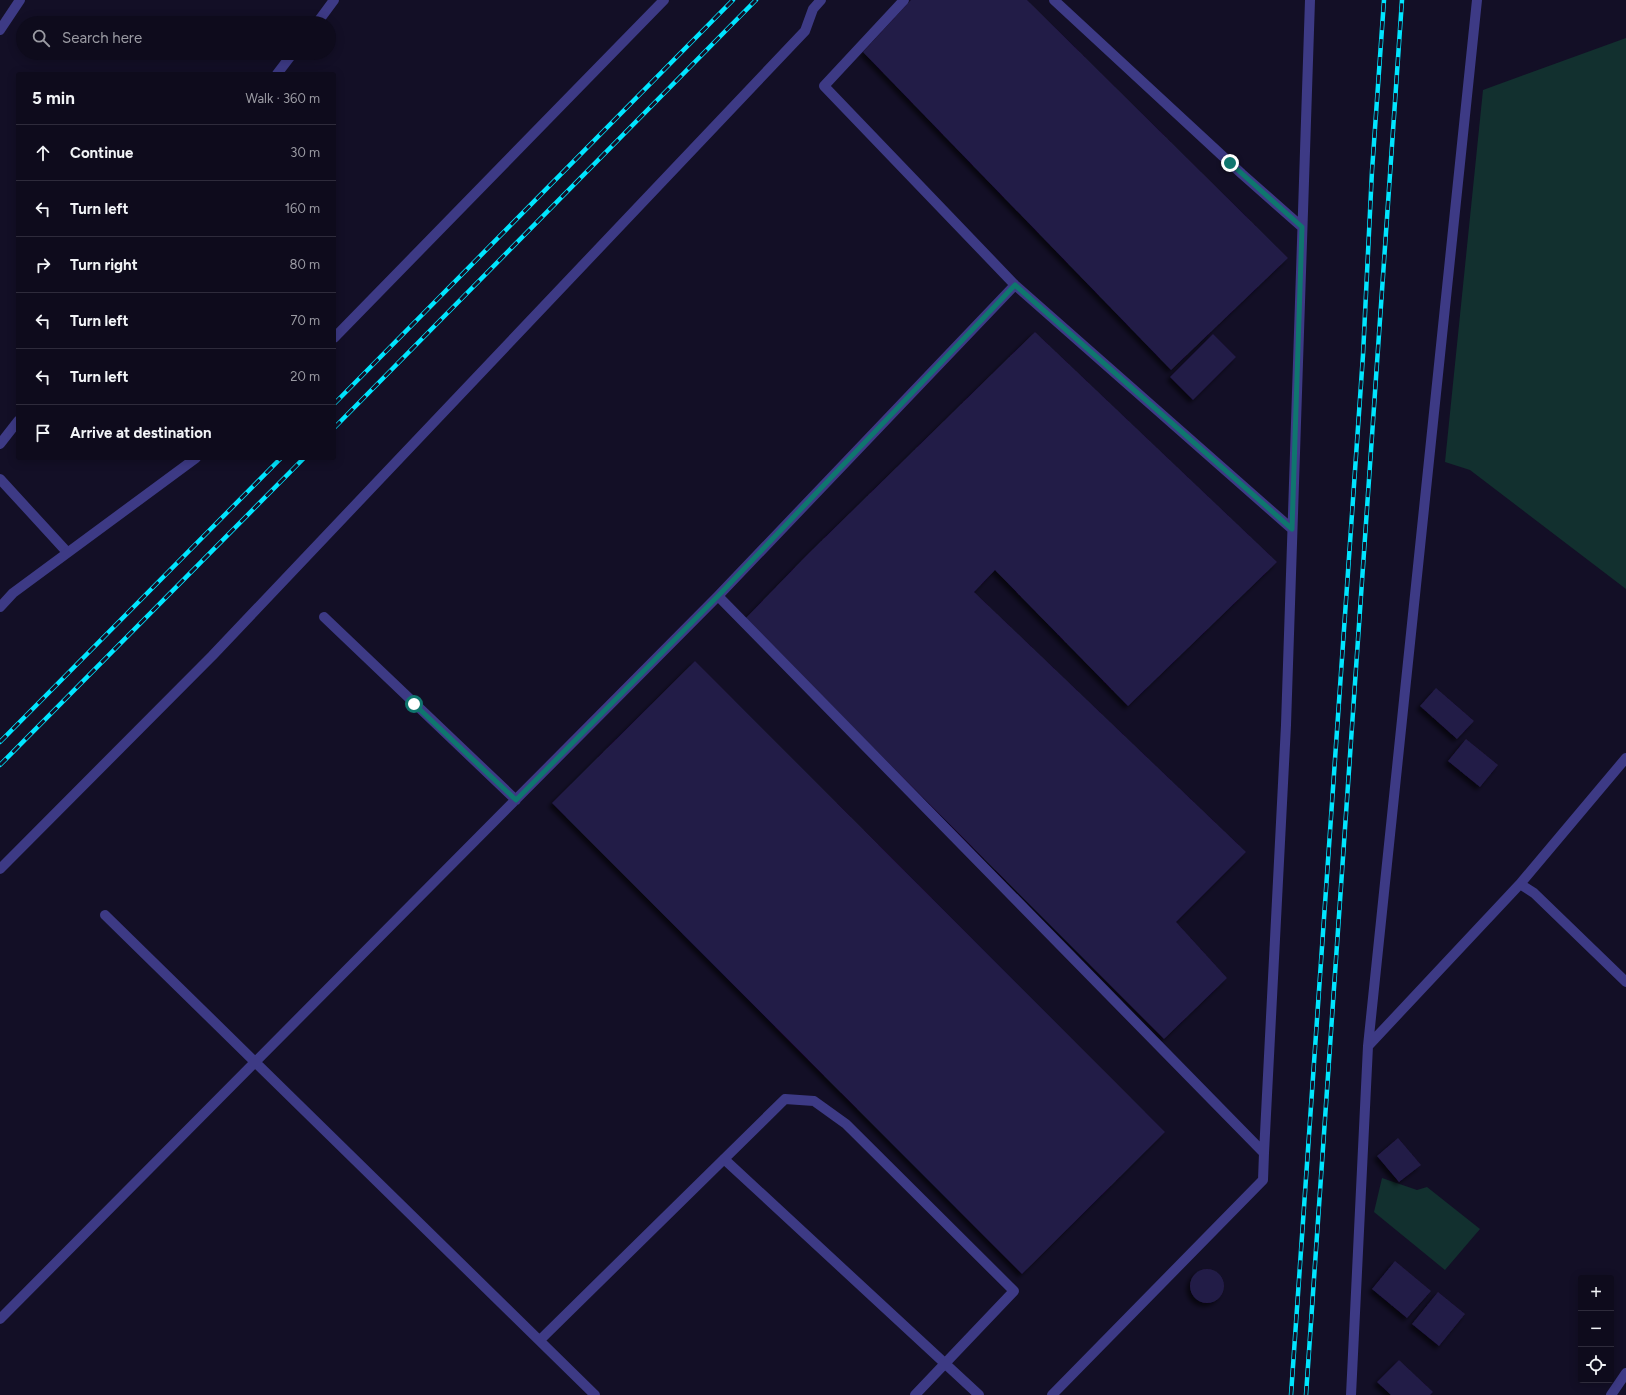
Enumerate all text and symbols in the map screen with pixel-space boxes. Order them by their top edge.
search box [16,16,336,60]
icon: search [30,27,52,49]
text: Search here [62,29,142,47]
text: 5 min [32,88,75,108]
text: Walk · 360 m [245,91,320,106]
icon: ahead [32,142,54,164]
text: Continue [70,144,133,162]
text: 30 m [290,145,320,160]
route end [1221,154,1239,172]
icon: left [32,198,54,220]
text: Turn left [70,200,128,218]
text: 160 m [285,201,320,216]
icon: right [32,254,54,276]
text: Turn right [70,256,138,274]
text: 80 m [289,257,320,272]
icon: left [32,310,54,332]
text: Turn left [70,312,128,330]
text: 70 m [290,313,320,328]
icon: left [32,366,54,388]
text: Turn left [70,368,128,386]
text: 20 m [290,369,320,384]
icon: arrive [32,422,54,444]
text: Arrive at destination [70,424,211,442]
route start [405,695,423,713]
map controls [1578,1275,1614,1383]
button: + [1578,1275,1614,1311]
button: − [1578,1311,1614,1347]
button: locate [1578,1347,1614,1383]

